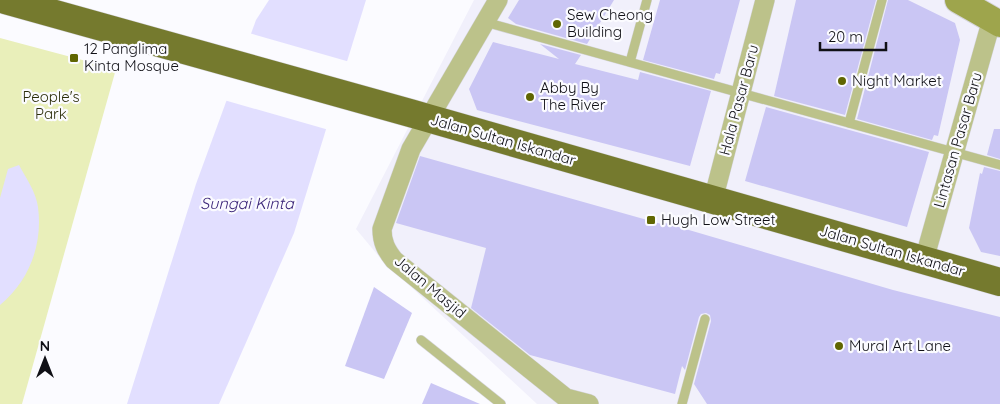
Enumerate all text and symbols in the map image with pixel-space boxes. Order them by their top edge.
place label: Sew Cheong Building [567,5,653,41]
marker: Sew Cheong Building [551,18,563,30]
scale bar [820,20,886,52]
text: 20 m [828,27,863,46]
place label: 12 Panglima Kinta Mosque [84,39,179,75]
street label: Hala Pasar Baru [715,42,762,157]
marker: 12 Panglima Kinta Mosque [68,52,80,64]
street label: Lintasan Pasar Baru [929,70,986,210]
place label: Night Market [852,71,942,90]
marker: Night Market [836,75,848,87]
place label: Abby By The River [540,78,606,114]
park label: People's Park [22,87,80,123]
marker: Abby By The River [524,91,536,103]
street label: Jalan Sultan Iskandar [428,110,578,169]
water label: Sungai Kinta [200,193,295,213]
place label: Hugh Low Street [661,210,776,229]
marker: Hugh Low Street [645,214,657,226]
street label: Jalan Sultan Iskandar [817,221,967,280]
street label: Jalan Masjid [391,251,470,322]
north arrow [20,334,70,384]
place label: Mural Art Lane [849,336,951,355]
text: N [40,337,50,355]
marker: Mural Art Lane [833,340,845,352]

